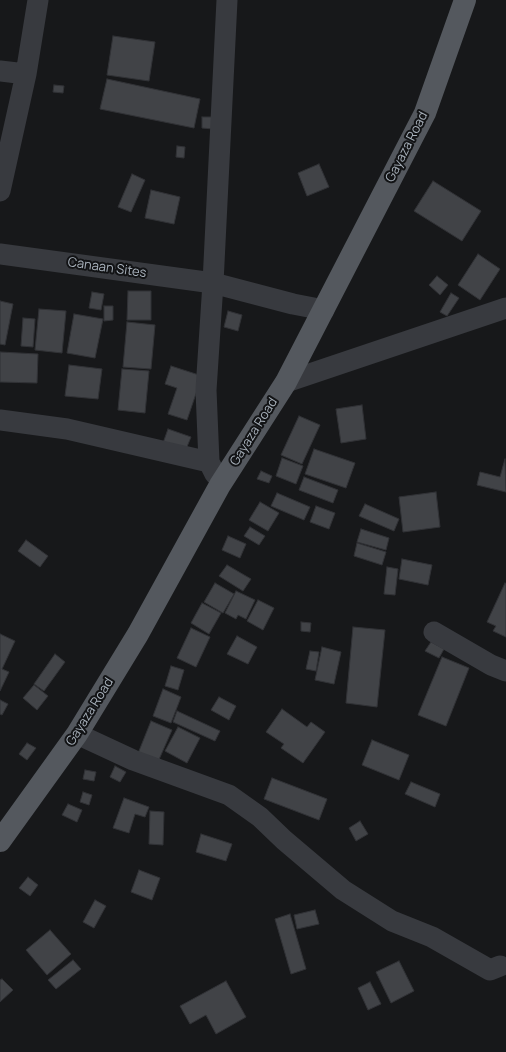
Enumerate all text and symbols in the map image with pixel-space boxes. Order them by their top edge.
street label: Gayaza Road [383,109,431,185]
street label: Canaan Sites [67,255,147,281]
street label: Gayaza Road [227,395,281,469]
street label: Gayaza Road [63,675,117,749]

